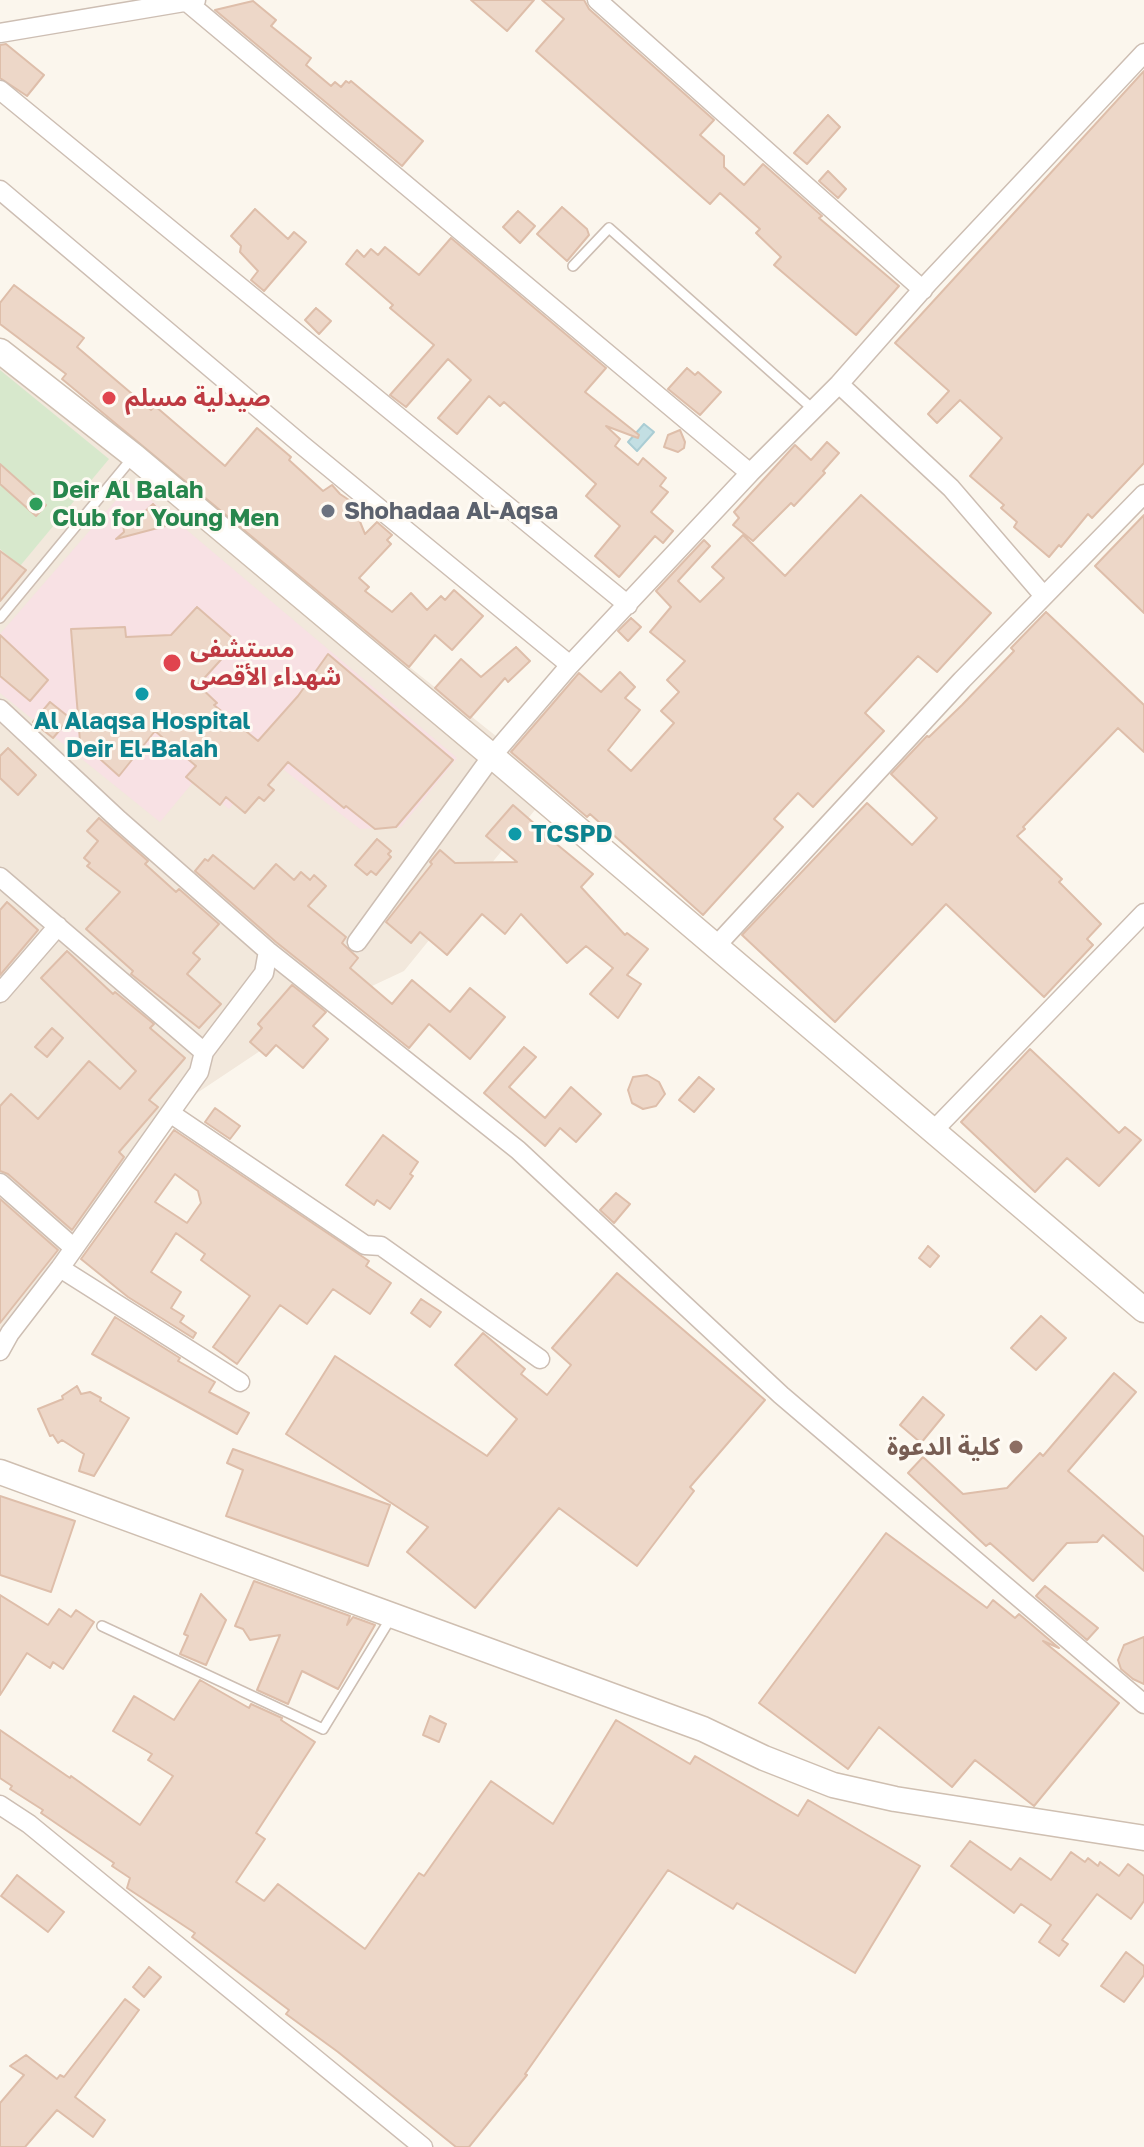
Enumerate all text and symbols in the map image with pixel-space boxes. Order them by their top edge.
place label: صيدلية مسلم [125,384,271,412]
marker: صيدلية مسلم [100,389,118,407]
place label: Deir Al Balah Club for Young Men [52,476,279,532]
marker: Deir Al Balah Club for Young Men [27,495,45,513]
place label: Shohadaa Al-Aqsa [344,497,558,525]
marker: Shohadaa Al-Aqsa [319,502,337,520]
place label: مستشفى شهداء الأقصى [190,635,341,691]
marker: مستشفى شهداء الأقصى [161,652,183,674]
marker: Al Alaqsa Hospital Deir El-Balah [133,685,151,703]
place label: Al Alaqsa Hospital Deir El-Balah [34,707,250,763]
place label: TCSPD [531,820,613,848]
marker: TCSPD [506,825,524,843]
place label: كلية الدعوة [887,1433,1000,1461]
marker: كلية الدعوة [1007,1438,1025,1456]

